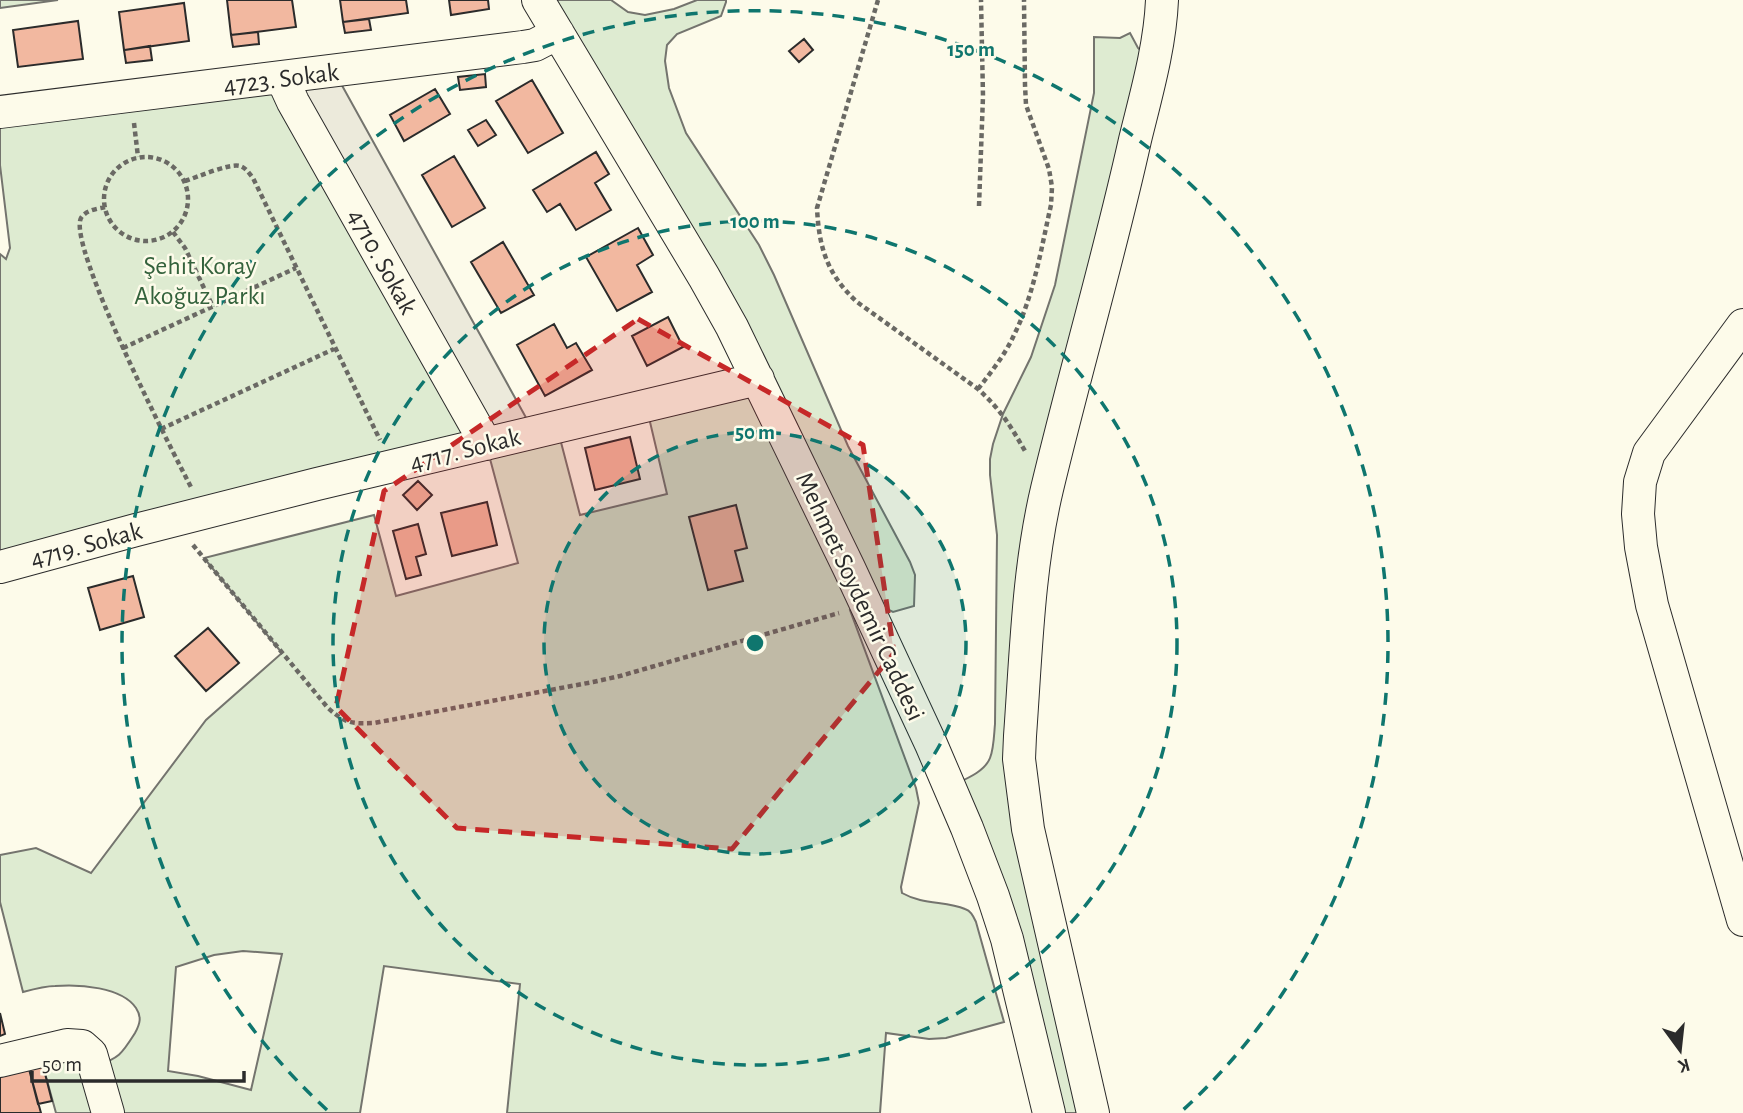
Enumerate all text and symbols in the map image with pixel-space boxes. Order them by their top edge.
text: 150 m [947,39,995,60]
street label: 4723. Sokak [222,59,340,99]
street label: 4710. Sokak [343,204,422,319]
text: 100 m [730,211,780,232]
park label: Şehit Koray Akoğuz Parkı [134,253,266,309]
text: 50 m [735,422,775,443]
street label: 4717. Sokak [407,424,523,476]
street label: Mehmet Soydemir Caddesi [791,468,929,725]
street label: 4719. Sokak [28,518,145,572]
centre of rings [743,631,767,655]
north arrow [1645,1015,1715,1085]
scale bar [32,1040,243,1084]
text: 50 m [42,1054,82,1075]
text: K [1675,1054,1692,1076]

